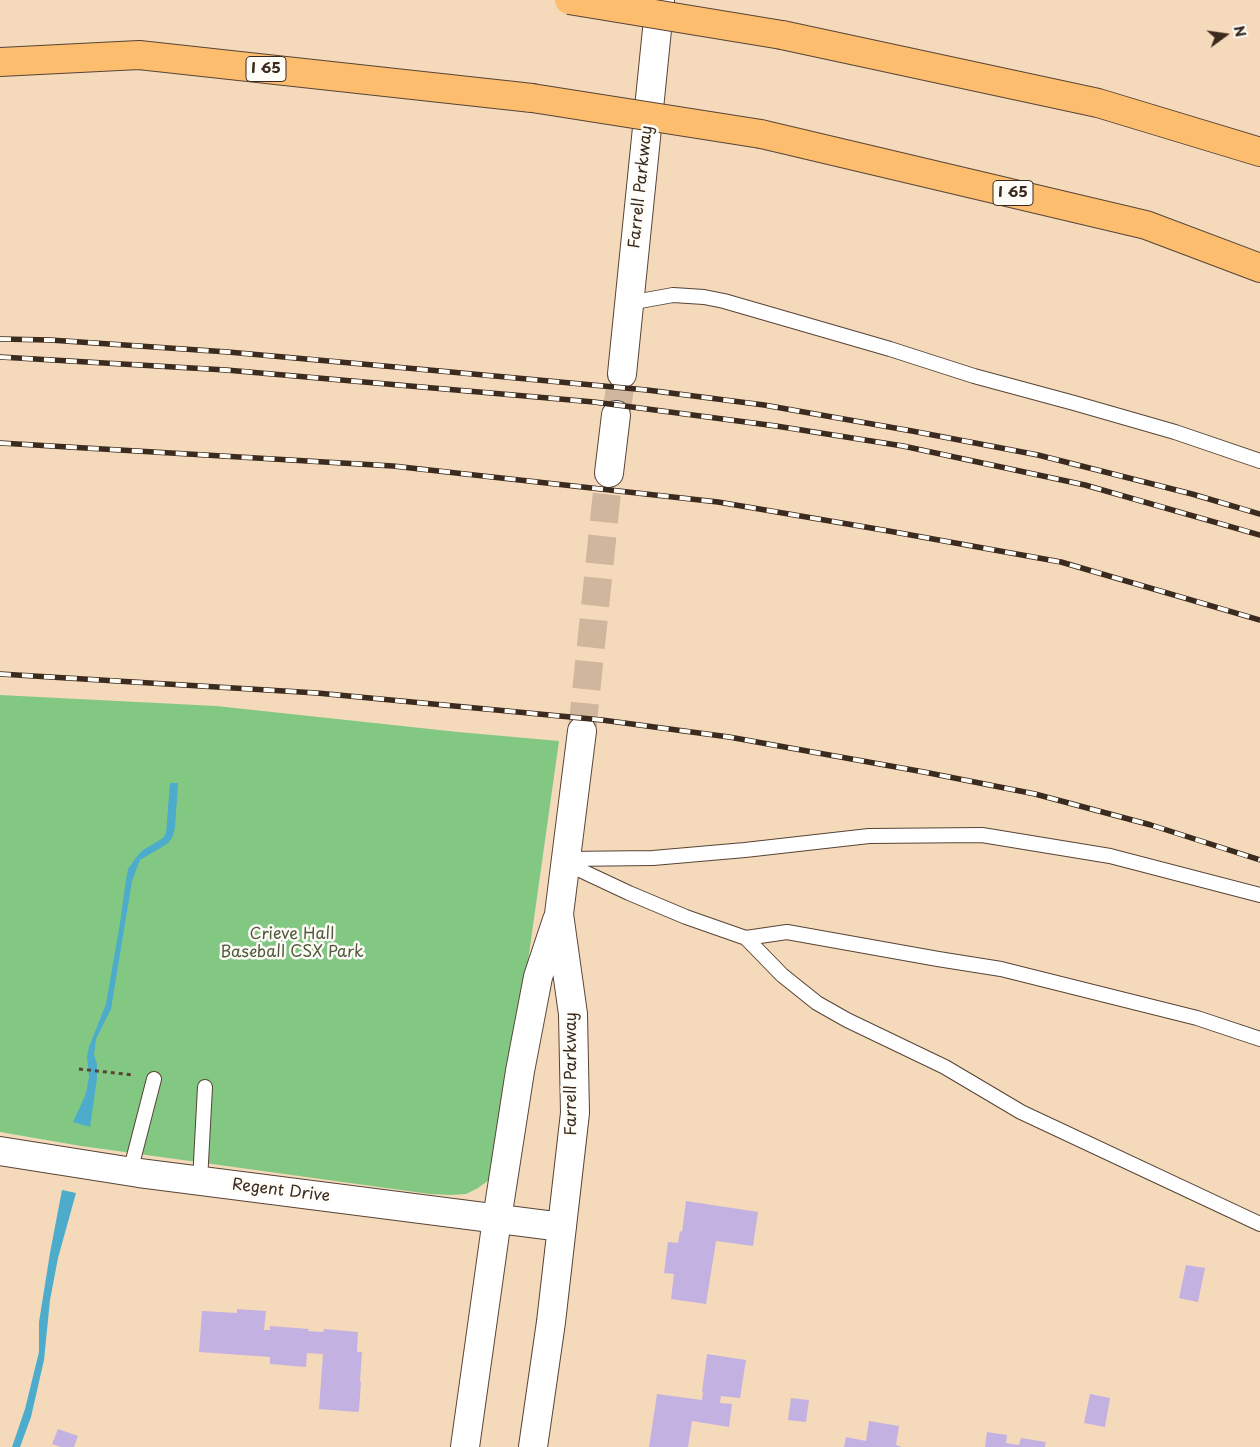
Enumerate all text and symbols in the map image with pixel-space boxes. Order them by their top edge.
north arrow [1200,10,1250,60]
text: N [1229,23,1252,39]
road number: I 65 [246,56,286,82]
street label: Farrell Parkway [625,124,657,250]
road number: I 65 [993,180,1033,206]
park label: Crieve Hall Baseball CSX Park [220,925,364,963]
street label: Farrell Parkway [562,1012,582,1136]
street label: Regent Drive [231,1175,331,1207]

